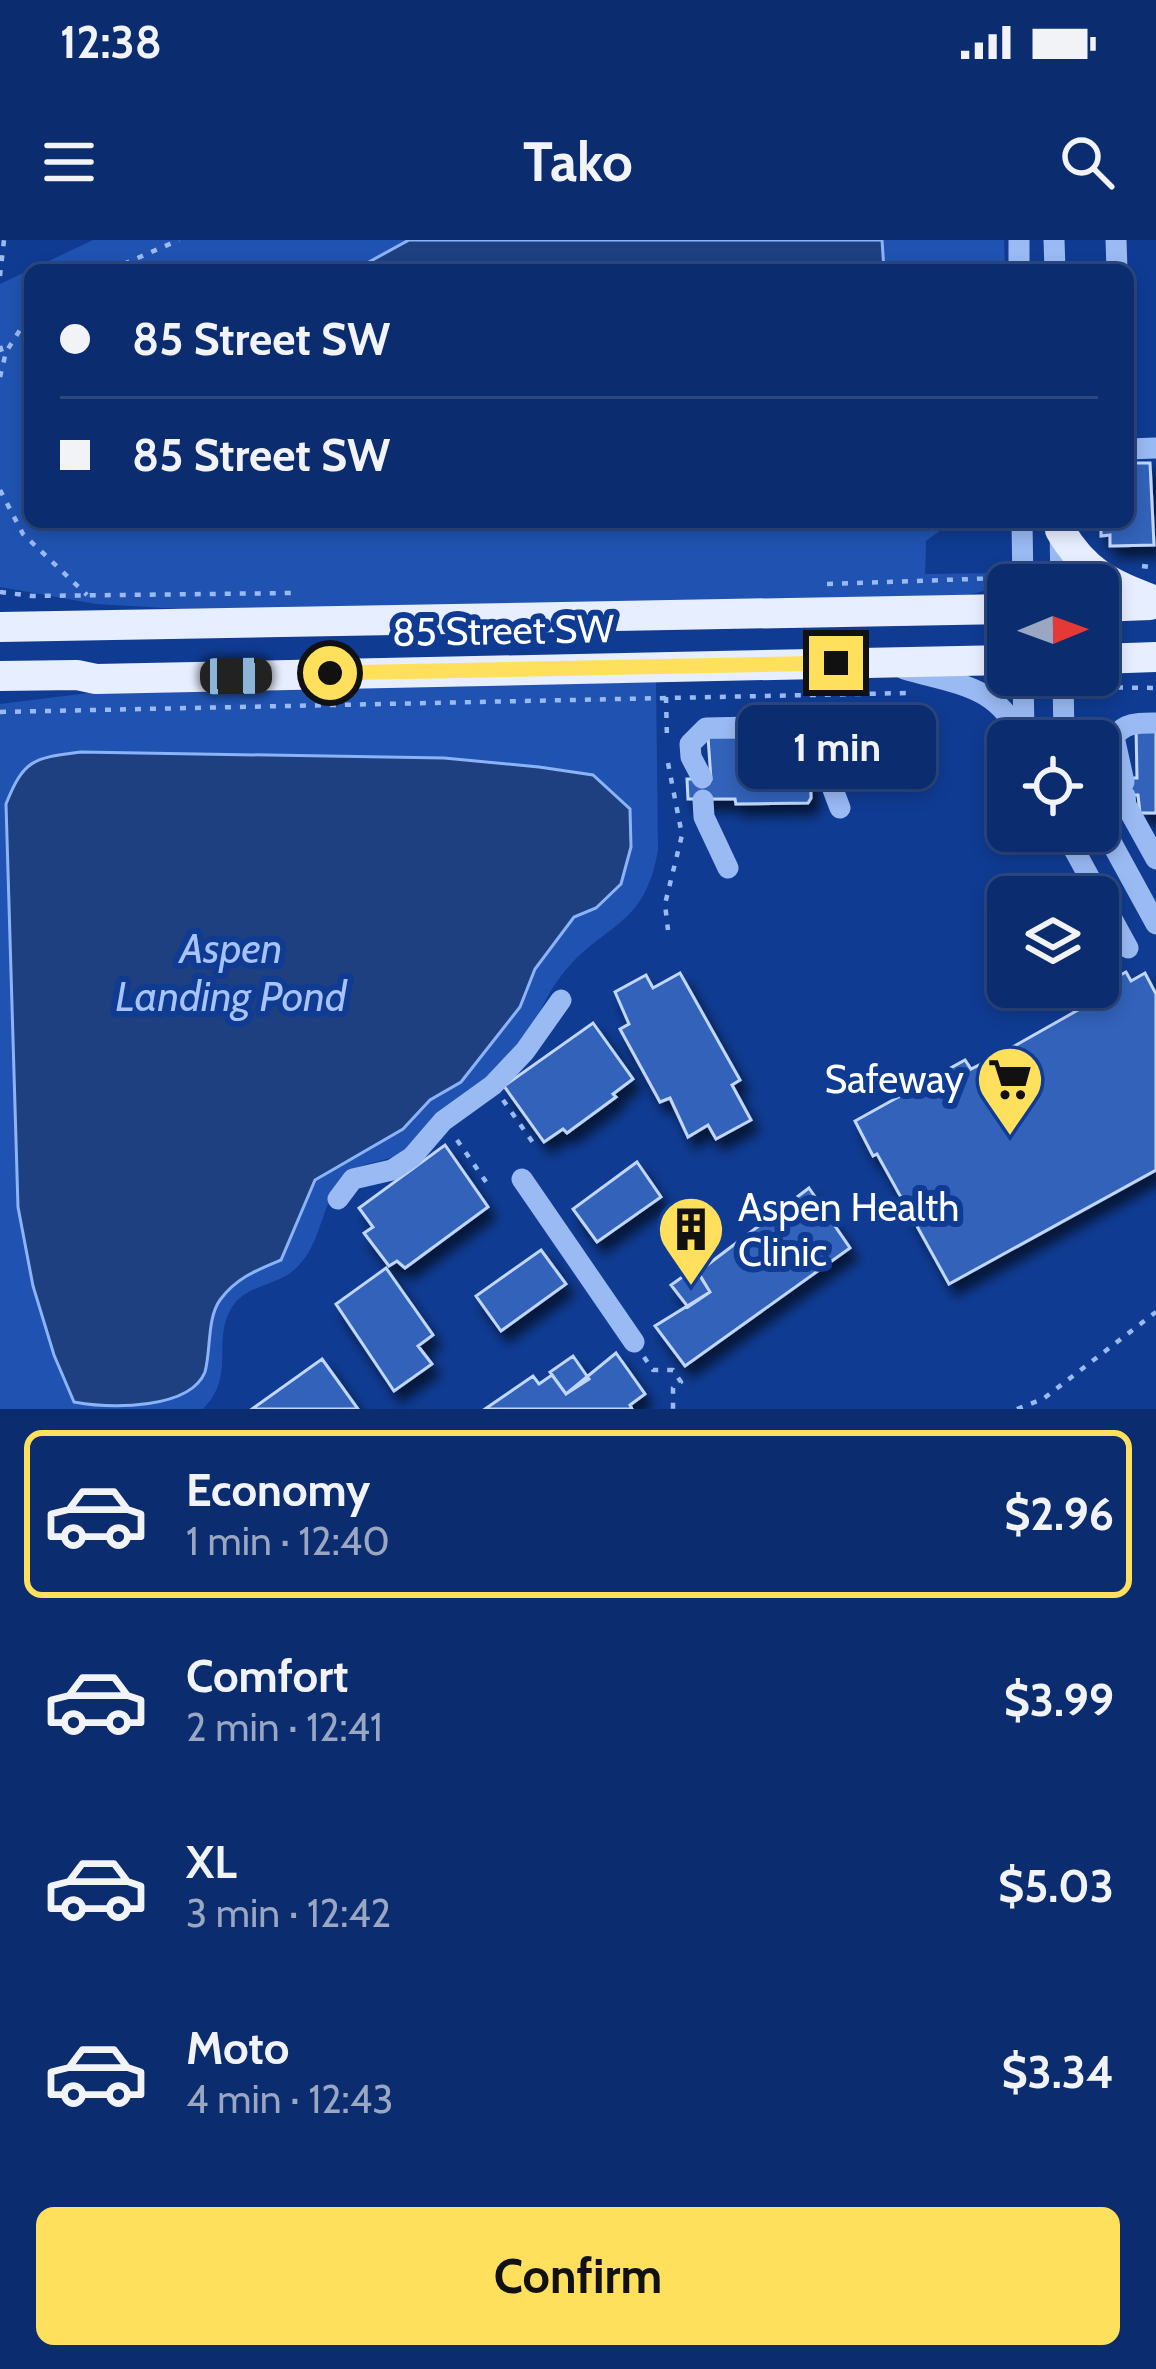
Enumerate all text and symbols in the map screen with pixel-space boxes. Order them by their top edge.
text: 12:38 [60,15,162,69]
icon: menu [36,129,102,195]
text: Tako [523,129,633,195]
icon: search [1054,129,1120,195]
text: 85 Street SW [132,312,390,366]
text: 85 Street SW [132,428,390,482]
north arrow [987,564,1119,696]
map controls [987,564,1119,1008]
street label: 85 Street SW [392,604,615,656]
route end [809,636,863,690]
route start [303,646,357,700]
car [200,657,272,695]
callout: 1 min [737,705,935,789]
button: locate [987,720,1119,852]
text: 1 min [793,723,881,771]
button: layers [987,876,1119,1008]
water label: Aspen Landing Pond [115,922,348,1022]
supermarket icon: Safeway [975,1044,1045,1138]
place label: Safeway [824,1055,964,1103]
place label: Aspen Health Clinic [738,1183,959,1276]
building icon: Aspen Health Clinic [656,1194,726,1288]
icon: car [42,1460,150,1568]
text: Economy [186,1463,370,1517]
text: $2.96 [1004,1487,1114,1541]
text: 1 min · 12:40 [186,1517,390,1565]
icon: car [42,1646,150,1754]
text: Comfort [186,1649,349,1703]
text: $3.99 [1004,1673,1114,1727]
text: 2 min · 12:41 [186,1703,383,1751]
icon: car [42,1832,150,1940]
text: XL [186,1835,237,1889]
text: $5.03 [998,1859,1114,1913]
text: 3 min · 12:42 [186,1889,391,1937]
icon: car [42,2018,150,2126]
text: Moto [186,2021,289,2075]
text: $3.34 [1001,2045,1114,2099]
text: 4 min · 12:43 [186,2075,393,2123]
button: Confirm [36,2207,1120,2345]

